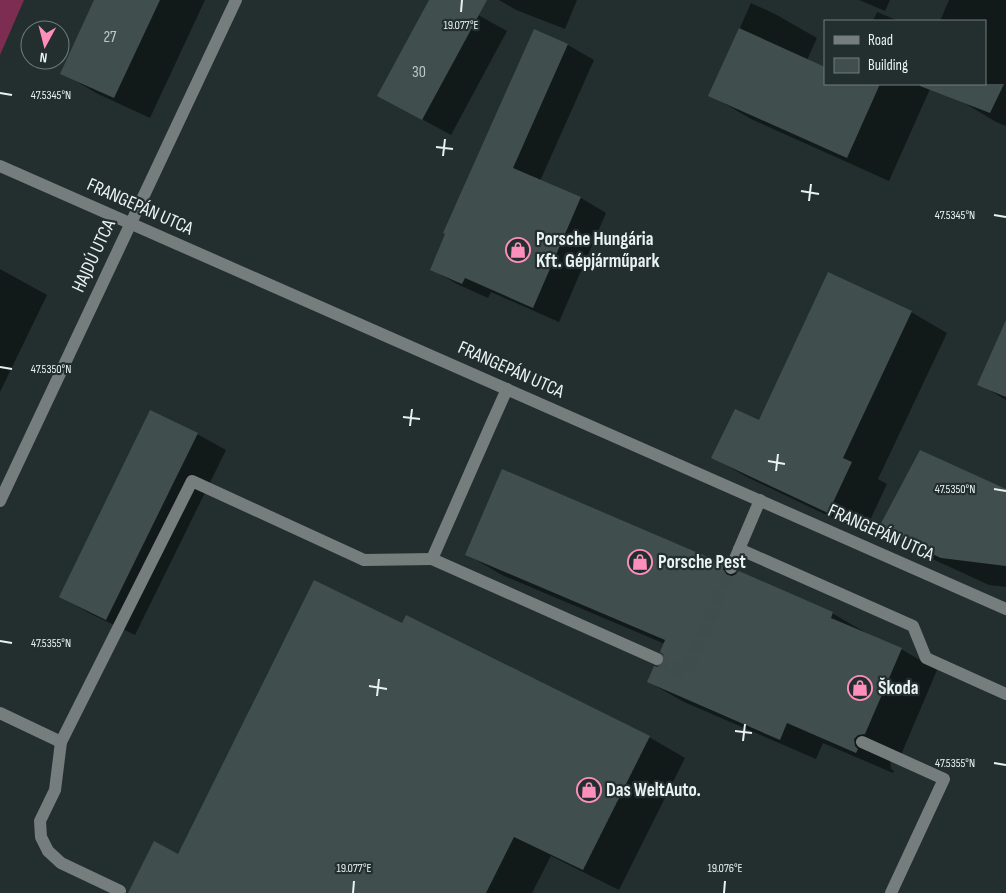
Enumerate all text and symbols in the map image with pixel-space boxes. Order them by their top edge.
text: 19.077°E [443,18,479,33]
north arrow [20,20,70,70]
legend [824,20,986,85]
house number: 27 [103,28,117,47]
text: Road [868,31,893,50]
text: N [39,49,48,66]
text: Building [868,56,908,75]
house number: 30 [412,63,426,82]
text: 47.5345°N [31,88,71,103]
street label: FRANGEPÁN UTCA [83,173,197,241]
text: 47.5345°N [935,208,975,223]
street label: HAJDÚ UTCA [67,215,121,296]
place label: Porsche Hungária Kft. Gépjárműpark [536,228,659,273]
shop icon: Porsche Hungária Kft. Gépjárműpark [505,237,531,263]
street label: FRANGEPÁN UTCA [454,336,568,404]
text: 47.5350°N [31,362,71,377]
text: 47.5350°N [935,482,975,497]
street label: FRANGEPÁN UTCA [824,499,938,567]
shop icon: Porsche Pest [627,549,653,575]
place label: Porsche Pest [658,551,746,574]
text: 47.5355°N [31,636,71,651]
shop icon: Škoda [847,675,873,701]
place label: Škoda [878,677,919,700]
text: 47.5355°N [935,756,975,771]
shop icon: Das WeltAuto. [576,777,602,803]
place label: Das WeltAuto. [606,779,701,802]
text: 19.077°E [336,861,372,876]
text: 19.076°E [707,861,743,876]

